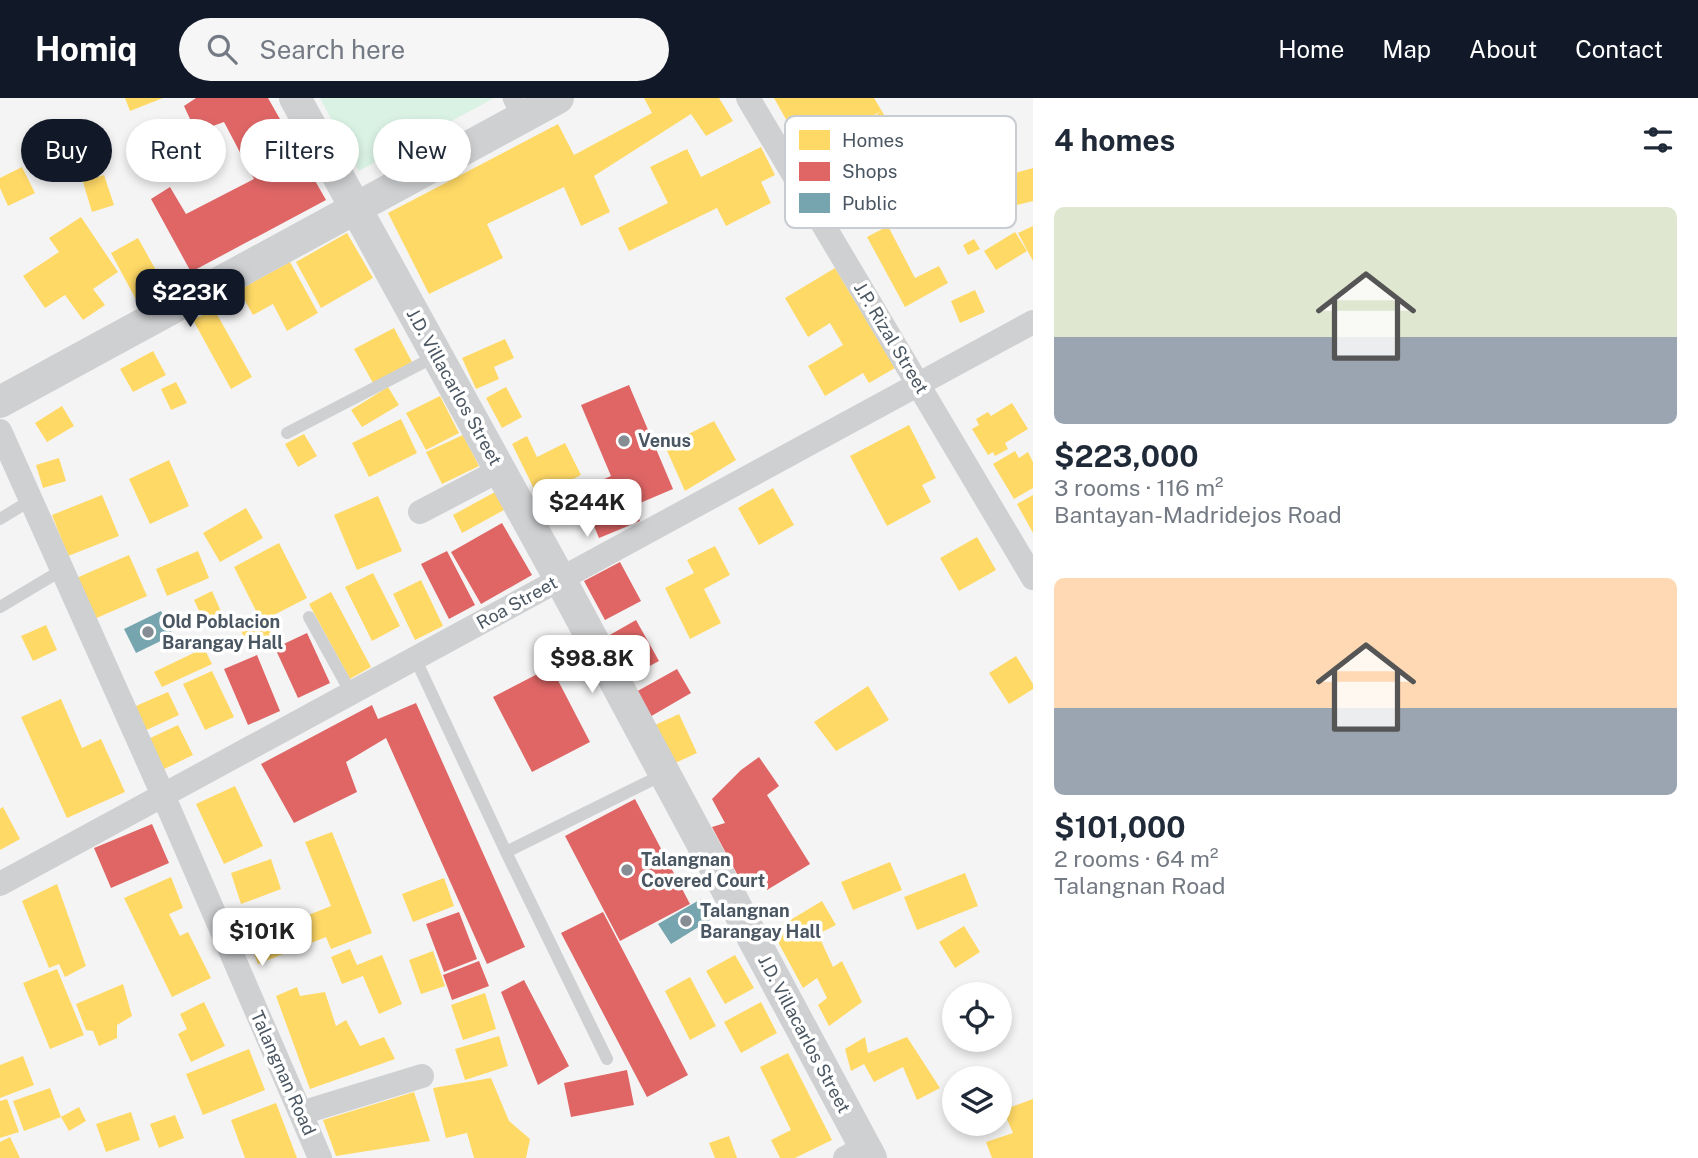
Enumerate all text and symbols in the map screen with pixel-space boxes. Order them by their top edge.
search box [179,18,669,81]
text: Homiq [35,30,137,68]
icon: search [203,30,241,68]
text: Search here [259,34,405,65]
text: Home [1278,35,1344,63]
text: Map [1382,35,1431,63]
text: About [1469,35,1537,63]
text: Contact [1575,35,1663,63]
legend [785,116,1016,228]
chip: Buy [21,119,112,182]
chip: Rent [126,119,226,182]
chip: Filters [240,119,359,182]
chip: New [373,119,471,182]
icon: filters [1639,121,1677,159]
text: 4 homes [1054,122,1175,158]
text: Homes [842,129,904,151]
text: Shops [842,160,897,182]
text: Public [842,192,897,214]
icon: home [1303,253,1429,379]
pin: $223K [141,270,239,329]
text: $223K [152,278,228,305]
street label: J.P. Rizal Street [850,278,933,397]
street label: J.D. Villacarlos Street [403,305,506,469]
place label: Venus [638,430,691,451]
marker: Venus [616,433,632,449]
text: $223,000 [1054,438,1199,474]
text: 3 rooms · 116 m² [1054,474,1224,501]
pin: $244K [538,480,636,539]
text: $244K [549,488,625,515]
text: Bantayan-Madridejos Road [1054,501,1342,528]
street label: Roa Street [473,572,561,633]
place label: Old Poblacion Barangay Hall [162,611,283,653]
marker: Old Poblacion Barangay Hall [140,624,156,640]
icon: home [1303,624,1429,750]
pin: $98.8K [535,636,649,695]
text: $98.8K [550,644,634,671]
text: $101,000 [1054,809,1186,845]
text: 2 rooms · 64 m² [1054,845,1218,872]
place label: Talangnan Covered Court [641,849,765,891]
marker: Talangnan Covered Court [619,862,635,878]
text: Talangnan Road [1054,872,1225,899]
place label: Talangnan Barangay Hall [700,900,821,942]
pin: $101K [213,908,311,968]
marker: Talangnan Barangay Hall [678,913,694,929]
text: $101K [229,917,295,944]
street label: J.D. Villacarlos Street [754,951,855,1116]
map controls [942,982,1012,1136]
button: locate [942,982,1012,1052]
street label: Talangnan Road [247,1007,320,1138]
button: layers [942,1066,1012,1136]

